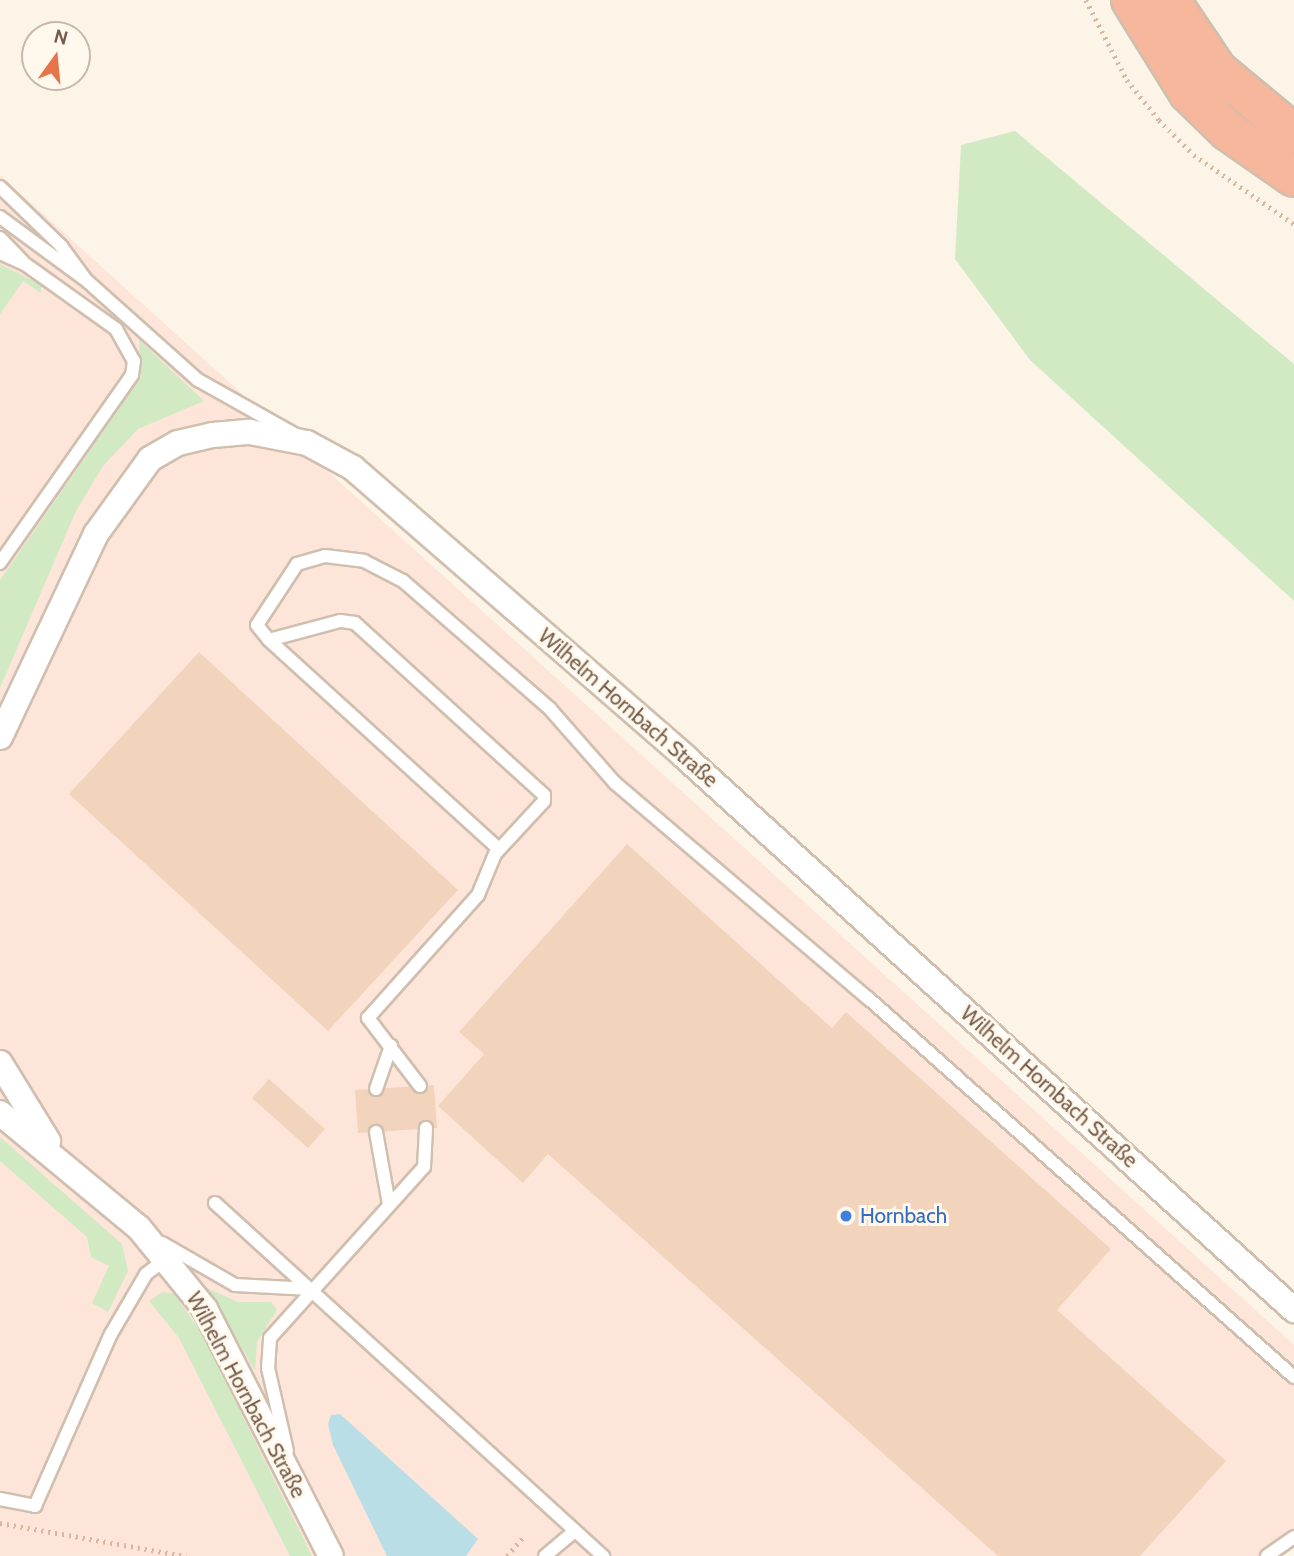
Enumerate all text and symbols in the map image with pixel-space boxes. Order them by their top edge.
north arrow [21,21,91,91]
text: N [52,24,71,50]
street label: Wilhelm Hornbach Straße [533,623,723,793]
street label: Wilhelm Hornbach Straße [955,1001,1143,1173]
place label: Hornbach [860,1203,947,1229]
marker: Hornbach [838,1208,854,1224]
street label: Wilhelm Hornbach Straße [181,1288,311,1502]

